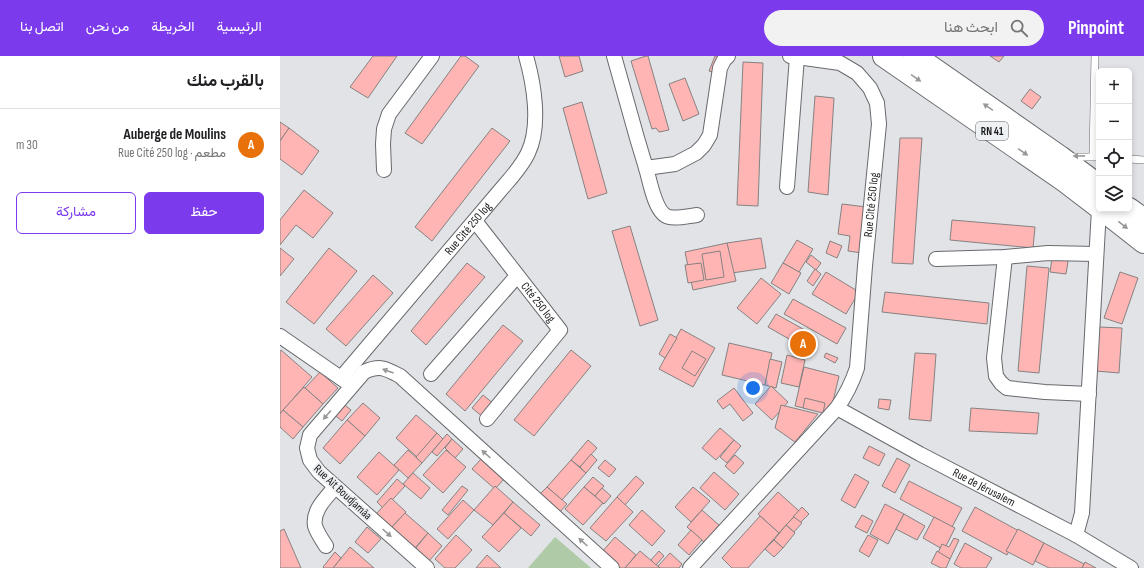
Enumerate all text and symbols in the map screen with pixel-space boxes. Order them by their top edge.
search box [764,10,1044,46]
icon: search [1008,17,1030,39]
text: Pinpoint [1068,17,1124,40]
text: اتصل بنا [20,18,64,35]
text: من نحن [86,18,129,35]
text: الخريطة [151,18,194,35]
text: الرئيسية [216,18,262,35]
text: ابحث هنا [944,18,998,37]
map controls [1096,68,1132,212]
button: + [1096,68,1132,104]
text: بالقرب منك [187,71,264,91]
one-way arrow [911,74,922,82]
one-way arrow [982,103,993,111]
button: − [1096,104,1132,140]
road number: RN 41 [976,122,1008,140]
text: Auberge de Moulins [124,125,226,144]
text: 30 m [16,137,38,153]
text: A [248,137,254,153]
button: locate [1096,140,1132,176]
text: مطعم · Rue Cité 250 log [118,145,226,161]
one-way arrow [1018,148,1028,156]
one-way arrow [1072,153,1085,159]
street label: Rue Cité 250 log [861,172,882,238]
button: layers [1096,176,1132,212]
button: مشاركة [16,192,136,234]
button: حفظ [144,192,264,234]
street label: Rue Cité 250 log [442,199,495,258]
one-way arrow [1117,221,1128,230]
street label: Cité 250 log [517,279,559,326]
pin: A [790,329,816,359]
one-way arrow [382,367,394,373]
your location [743,378,763,398]
one-way arrow [323,410,332,420]
one-way arrow [481,450,492,459]
street label: Rue Ait Boudjamâa [310,462,375,523]
street label: Rue de Jérusalem [950,465,1018,510]
one-way arrow [382,528,392,537]
one-way arrow [578,537,588,547]

